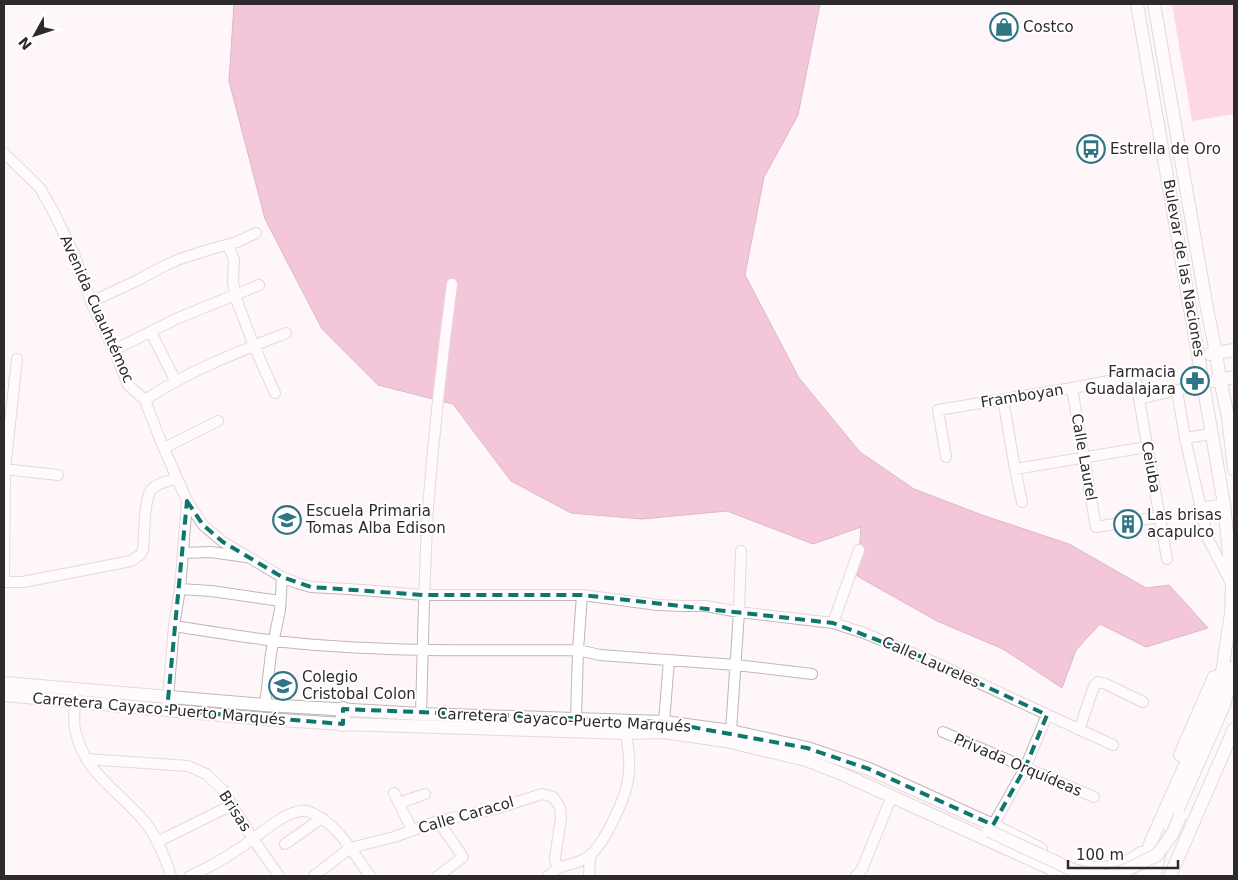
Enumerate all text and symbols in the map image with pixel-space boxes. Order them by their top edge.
north arrow [10,10,60,60]
shop icon: Costco [989,12,1019,42]
place label: Costco [1023,18,1074,36]
text: N [15,34,35,53]
bus stop icon: Estrella de Oro [1076,134,1106,164]
place label: Estrella de Oro [1110,140,1221,158]
street label: Bulevar de las Naciones [1159,178,1209,358]
street label: Avenida Cuauhtémoc [56,232,138,386]
place label: Farmacia Guadalajara [1085,363,1176,398]
pharmacy icon: Farmacia Guadalajara [1180,366,1210,396]
street label: Framboyan [979,381,1065,411]
street label: Calle Laurel [1067,412,1101,502]
street label: Ceiuba [1138,440,1164,494]
place label: Escuela Primaria Tomas Alba Edison [305,502,446,537]
school or university icon: Escuela Primaria Tomas Alba Edison [272,505,302,535]
place label: Las brisas acapulco [1147,506,1222,541]
building icon: Las brisas acapulco [1113,509,1143,539]
street label: Calle Laureles [879,632,983,692]
place label: Colegio Cristobal Colon [302,668,416,703]
school or university icon: Colegio Cristobal Colon [268,671,298,701]
street label: Carretera Cayaco-Puerto Marqués [32,689,287,729]
street label: Carretera Cayaco-Puerto Marqués [437,704,692,736]
street label: Privada Orquídeas [951,730,1085,800]
street label: Brisas [215,787,255,835]
street label: Calle Caracol [416,793,516,837]
scale bar [1068,838,1178,870]
text: 100 m [1076,846,1124,864]

